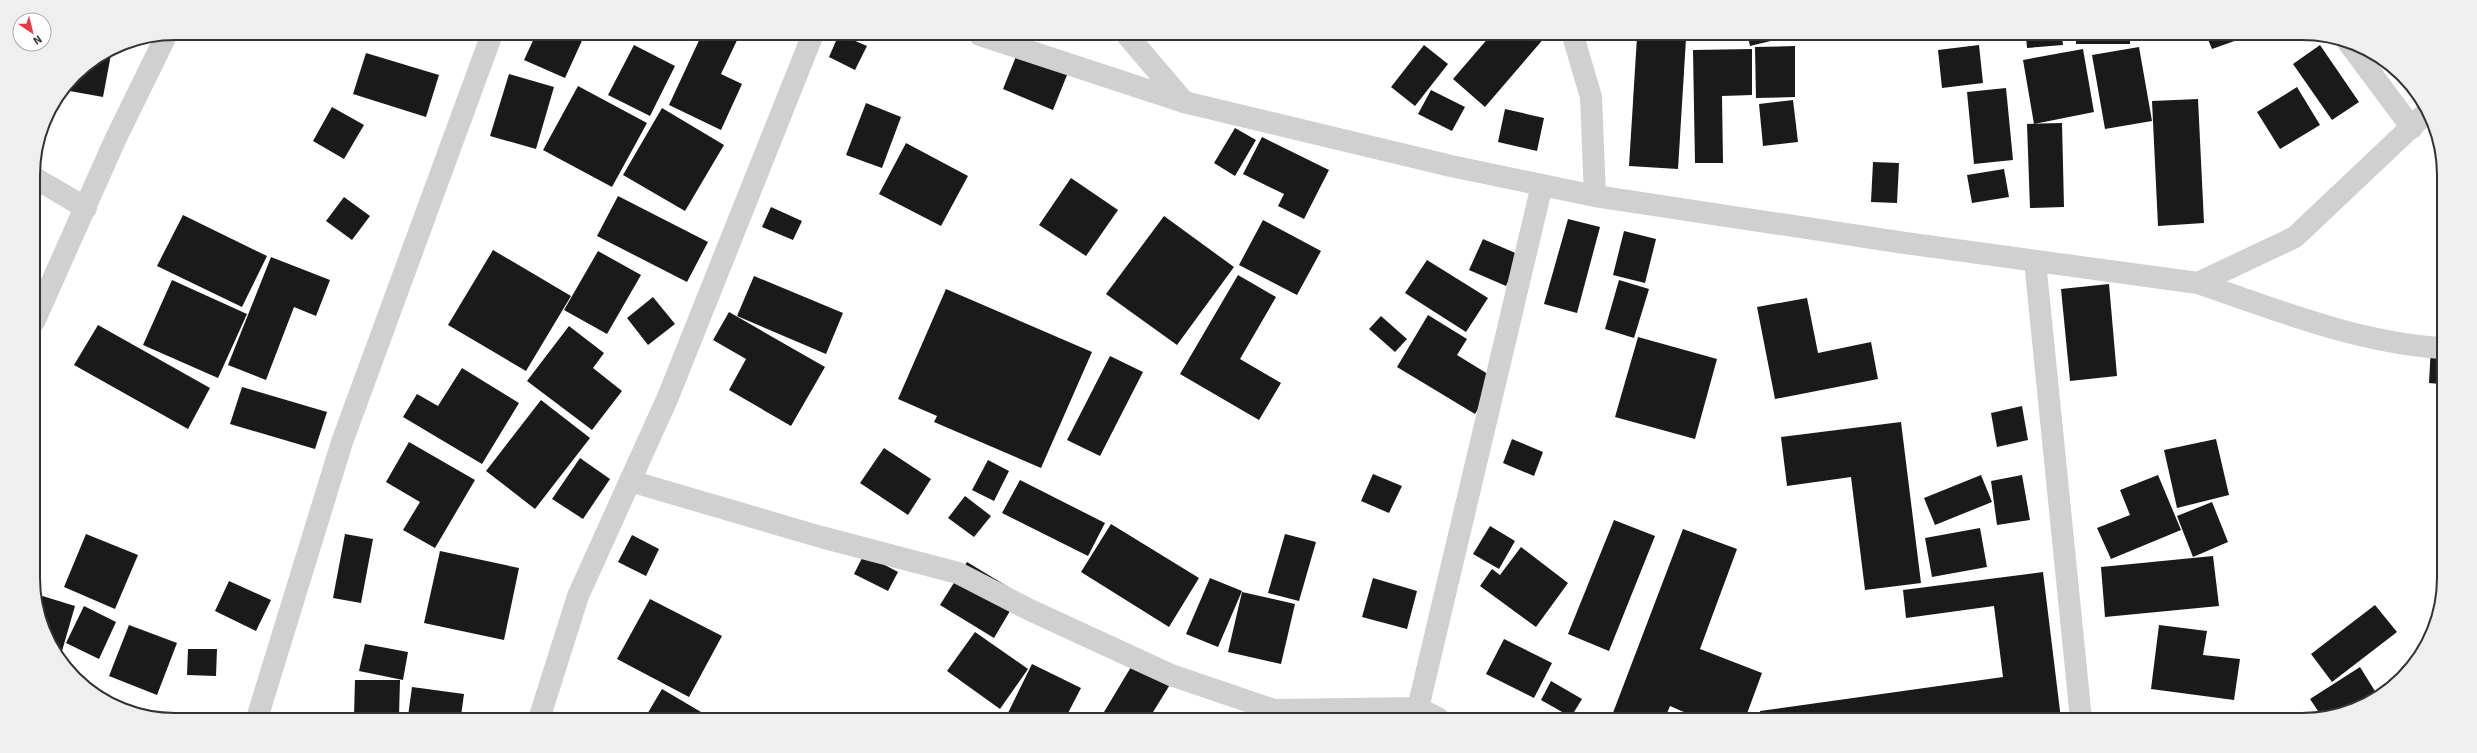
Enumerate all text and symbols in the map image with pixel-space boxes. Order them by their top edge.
north arrow [12,12,52,52]
text: N [31,32,44,47]

